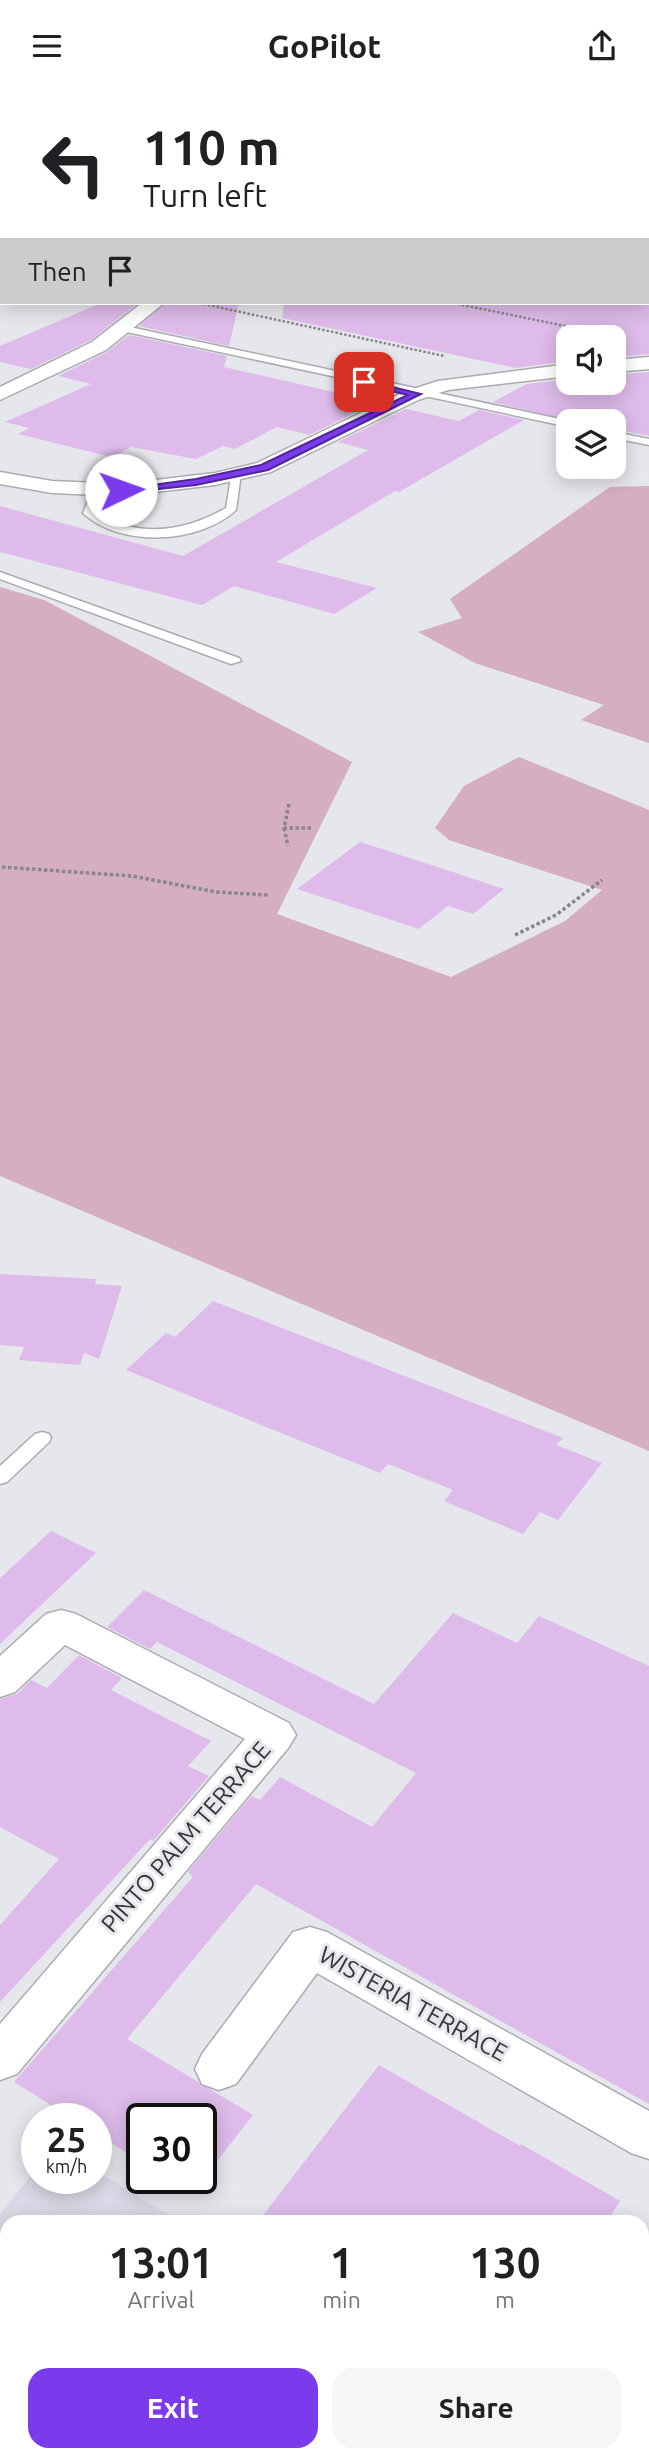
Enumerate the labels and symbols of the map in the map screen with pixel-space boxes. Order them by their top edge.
pin [334,352,394,412]
position arrow [84,453,158,527]
street label: PINTO PALM TERRACE [96,1736,276,1937]
street label: WISTERIA TERRACE [314,1941,512,2066]
speed limit sign: 30 [126,2103,217,2194]

